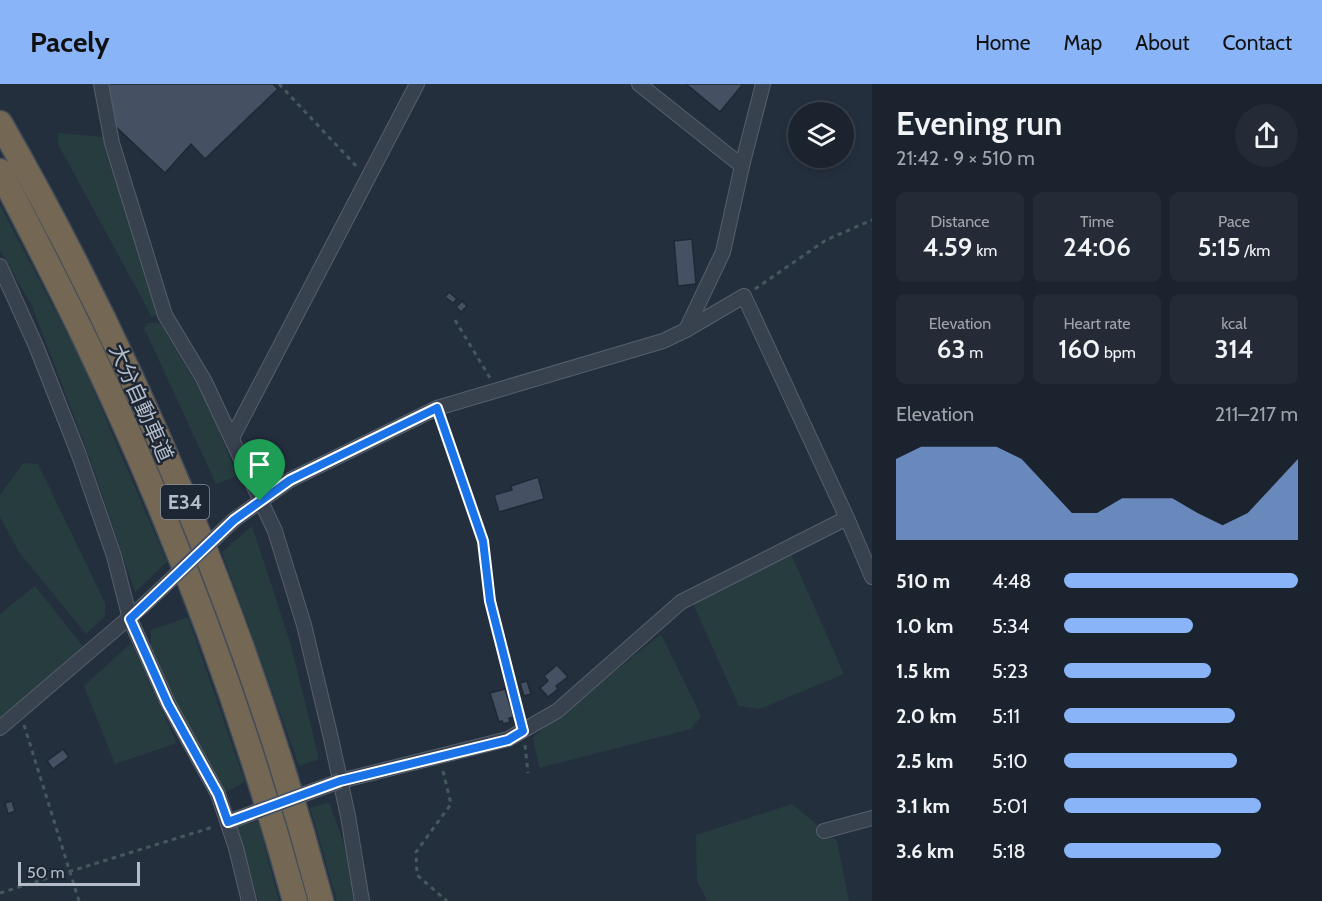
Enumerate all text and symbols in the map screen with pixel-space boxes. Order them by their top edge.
text: Pacely [30,25,110,59]
text: Home [975,30,1031,55]
text: Map [1064,30,1102,55]
text: About [1135,30,1189,55]
text: Contact [1222,30,1292,55]
map controls [788,102,854,168]
button: layers [788,102,854,168]
text: Evening run [896,103,1062,143]
button: share [1235,104,1298,167]
text: 21:42 · 9 × 510 m [896,146,1035,170]
text: Distance [931,212,989,231]
text: Time [1080,212,1114,231]
text: Pace [1218,212,1250,231]
text: 4.59 [923,231,973,263]
text: 24:06 [1063,231,1131,263]
text: 5:15 [1198,231,1240,263]
text: km [973,241,997,260]
text: /km [1240,241,1270,260]
text: Elevation [929,314,991,333]
text: Heart rate [1064,314,1130,333]
text: kcal [1221,314,1247,333]
text: 63 [937,333,966,365]
text: 160 [1058,333,1100,365]
text: 314 [1215,333,1253,365]
street label: 大分自動車道 [104,340,179,465]
text: m [966,343,983,362]
text: bpm [1100,343,1136,362]
text: Elevation [896,402,974,426]
text: 211–217 m [1215,402,1298,426]
pin [234,439,285,501]
icon: arrive [243,448,276,481]
road number: E34 [161,485,209,519]
text: 510 m [896,569,950,593]
text: 4:48 [992,569,1031,593]
text: 1.0 km [896,614,953,638]
text: 5:34 [992,614,1029,638]
text: 1.5 km [896,659,950,683]
text: 5:23 [992,659,1028,683]
text: 2.0 km [896,704,957,728]
text: 5:11 [992,704,1020,728]
text: 2.5 km [896,749,953,773]
text: 5:10 [992,749,1027,773]
text: 3.1 km [896,794,950,818]
text: 5:01 [992,794,1027,818]
text: 3.6 km [896,839,954,863]
text: 5:18 [992,839,1026,863]
scale bar [18,859,140,886]
text: 50 m [27,863,64,882]

